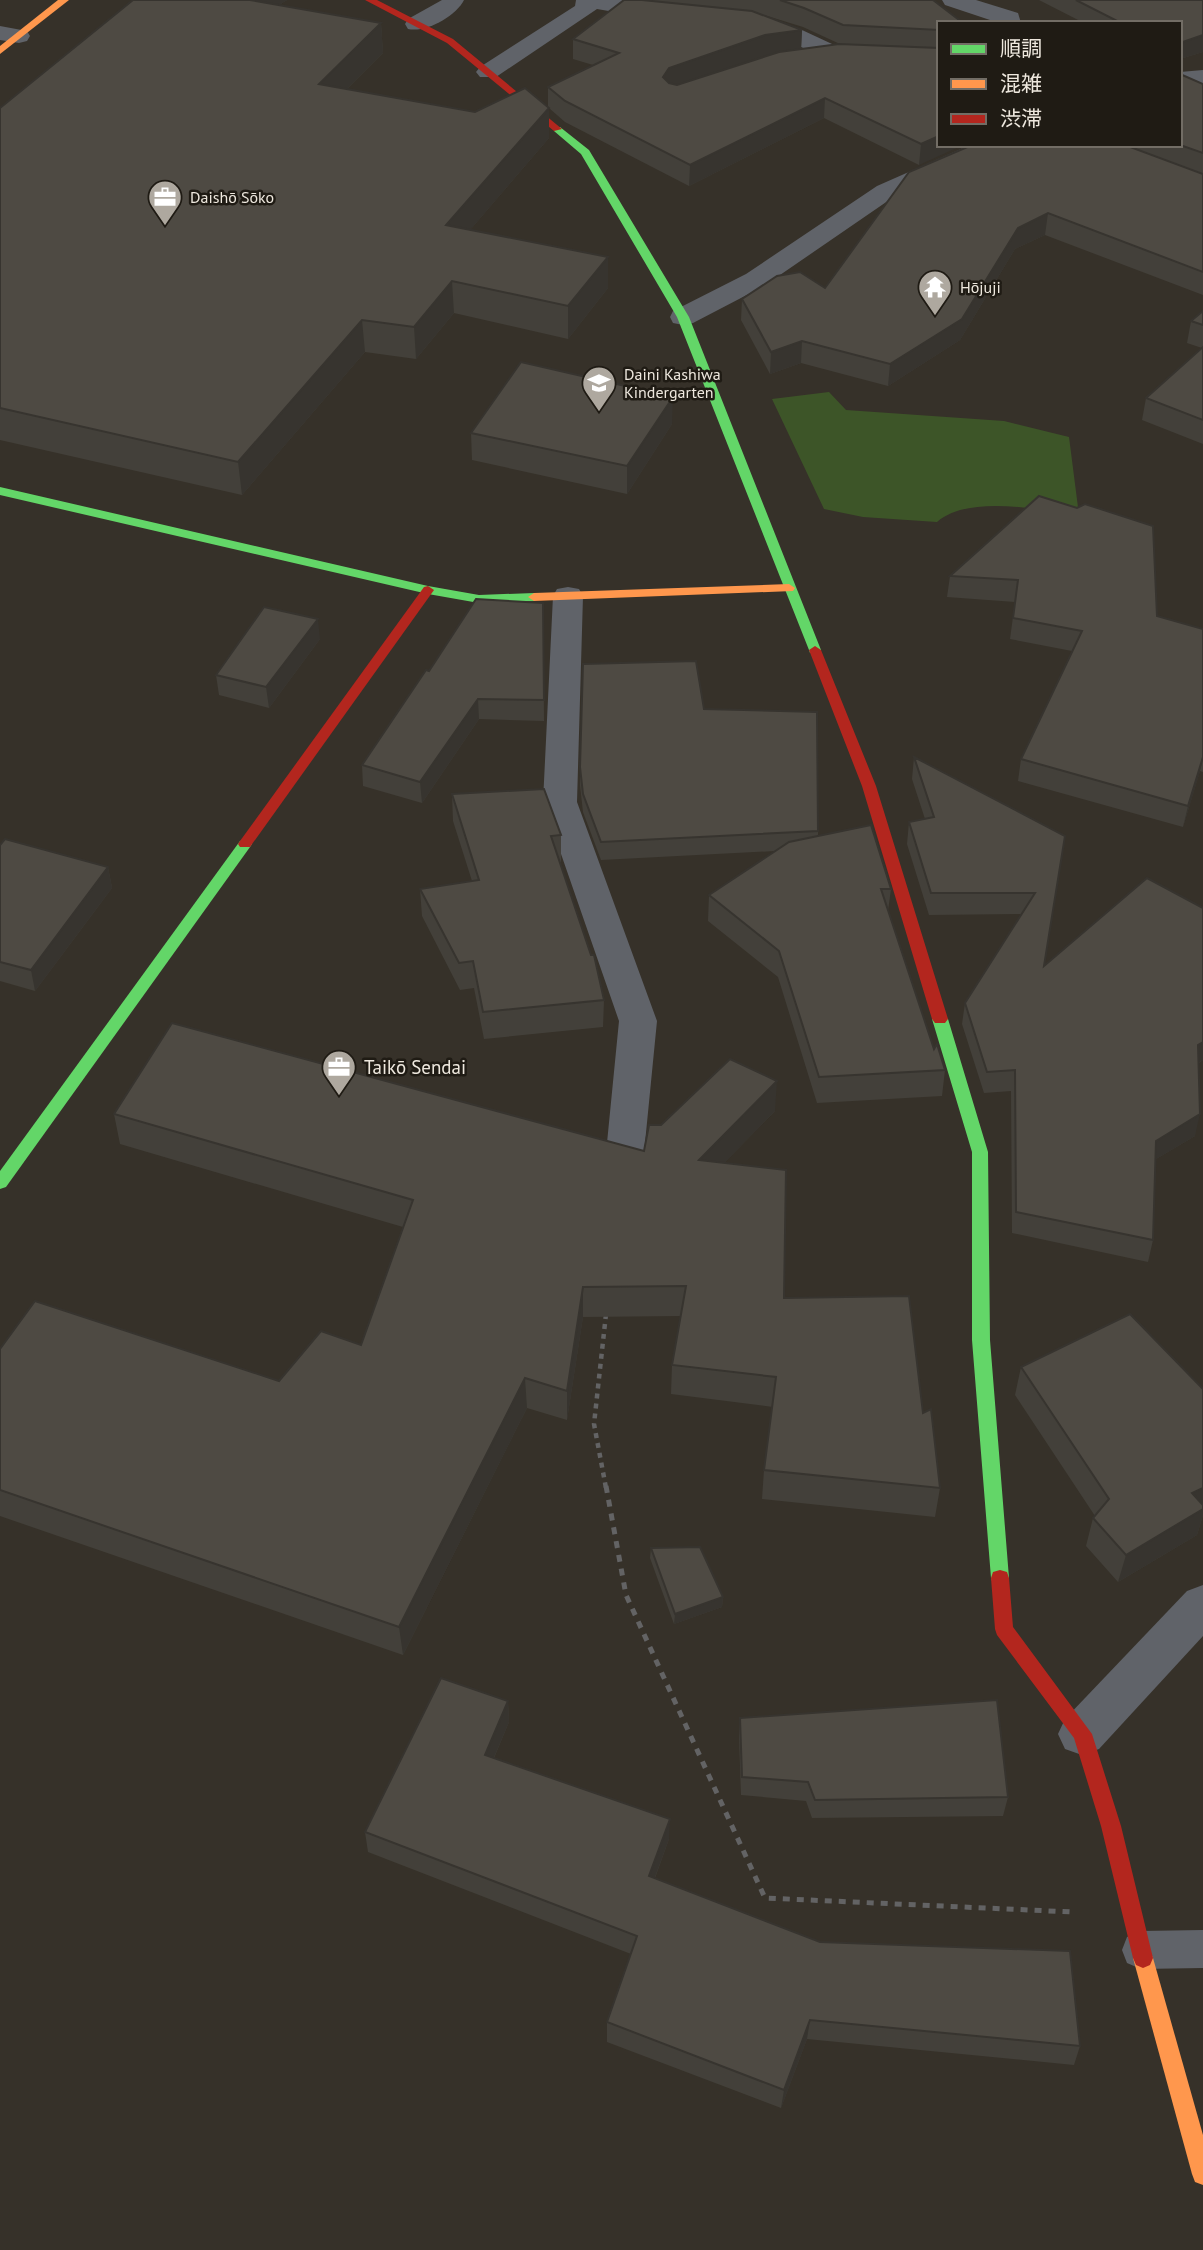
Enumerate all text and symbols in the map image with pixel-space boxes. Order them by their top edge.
legend [937,21,1182,147]
text: 順調 [1000,35,1042,62]
text: 混雑 [1000,70,1042,97]
text: 渋滞 [1000,105,1042,132]
office icon: Daishō Sōko [146,178,184,227]
place label: Daishō Sōko [190,187,274,207]
temple icon: Hōjuji [916,268,954,317]
place label: Hōjuji [960,277,1001,297]
school or university icon: Daini Kashiwa Kindergarten [580,364,618,413]
place label: Daini Kashiwa Kindergarten [624,364,721,402]
office icon: Taikō Sendai [320,1048,358,1097]
place label: Taikō Sendai [364,1055,466,1079]

